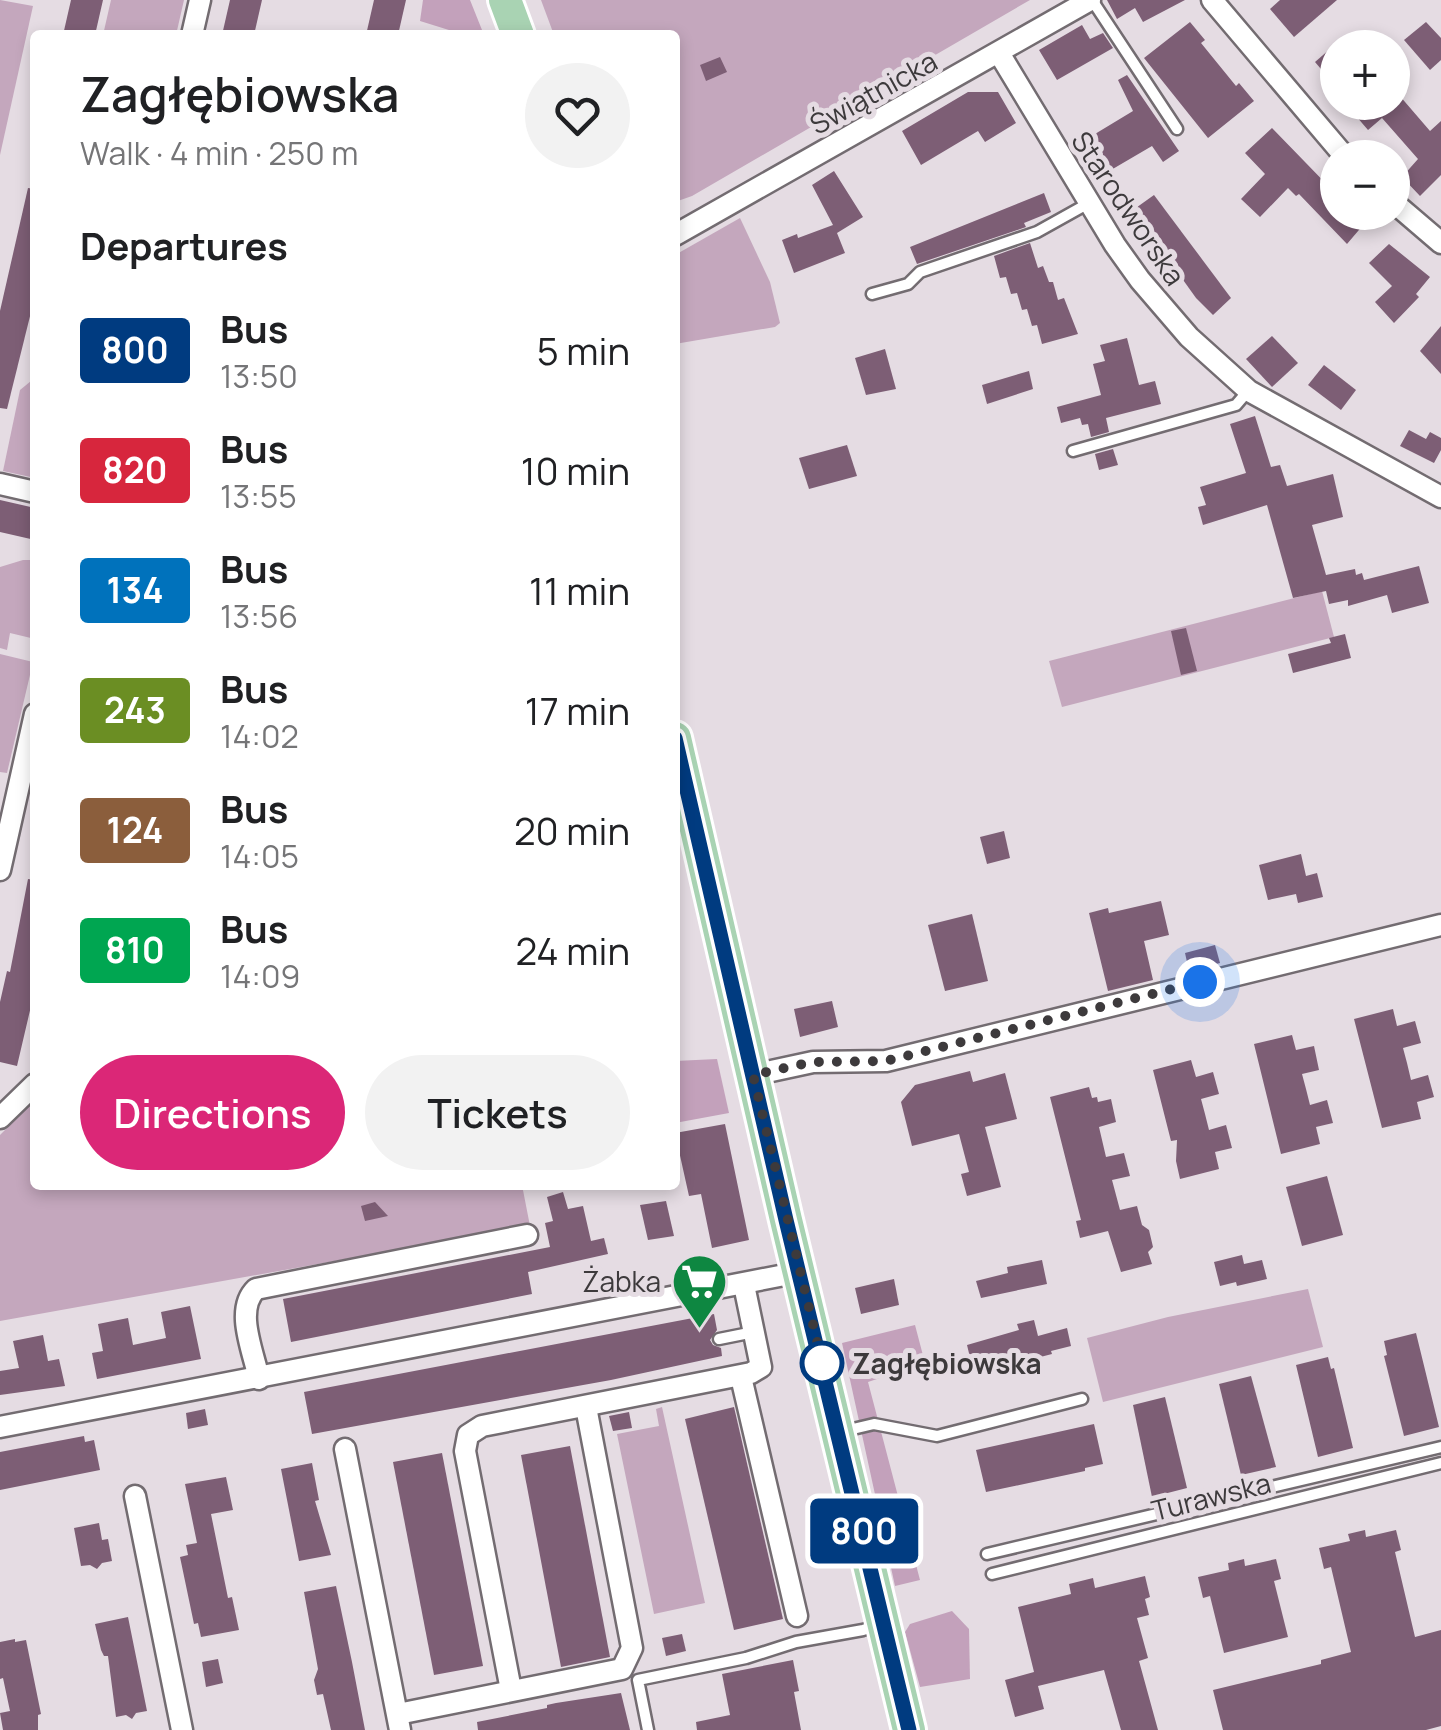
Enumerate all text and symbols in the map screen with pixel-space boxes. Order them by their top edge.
map controls [1320,30,1410,230]
button: + [1320,30,1410,120]
street label: Świątnicka [802,41,944,143]
text: Zagłębiowska [80,61,399,126]
button: heart [525,63,630,168]
street label: Starodworska [1063,124,1195,292]
text: Walk · 4 min · 250 m [80,131,358,175]
button: − [1320,140,1410,230]
text: Departures [80,219,288,271]
text: Bus [220,302,288,354]
text: 5 min [537,324,630,376]
text: 800 [101,326,169,374]
text: 13:50 [220,354,298,398]
text: Bus [220,422,288,474]
text: 10 min [521,444,630,496]
text: 820 [102,446,168,494]
text: 13:55 [220,474,297,518]
text: Bus [220,542,288,594]
text: 11 min [529,564,630,616]
text: 134 [107,566,163,614]
text: 13:56 [220,594,298,638]
text: Bus [220,662,288,714]
text: 17 min [525,684,630,736]
text: 243 [104,686,166,734]
text: 14:02 [220,714,299,758]
text: Bus [220,782,288,834]
text: 20 min [514,804,630,856]
text: 124 [107,806,163,854]
text: 14:05 [220,834,299,878]
text: Bus [220,902,288,954]
text: 24 min [515,924,630,976]
text: 810 [105,926,165,974]
text: 14:09 [220,954,300,998]
your location [1175,957,1225,1007]
button: Directions [80,1055,345,1170]
button: Tickets [365,1055,630,1170]
supermarket icon: Żabka [670,1251,730,1330]
place label: Żabka [582,1262,661,1300]
marker: Zagłębiowska [801,1342,843,1384]
place label: Zagłębiowska [852,1344,1042,1382]
street label: Turawska [1147,1463,1275,1529]
line badge: 800 [806,1498,922,1564]
text: 800 [830,1507,898,1555]

